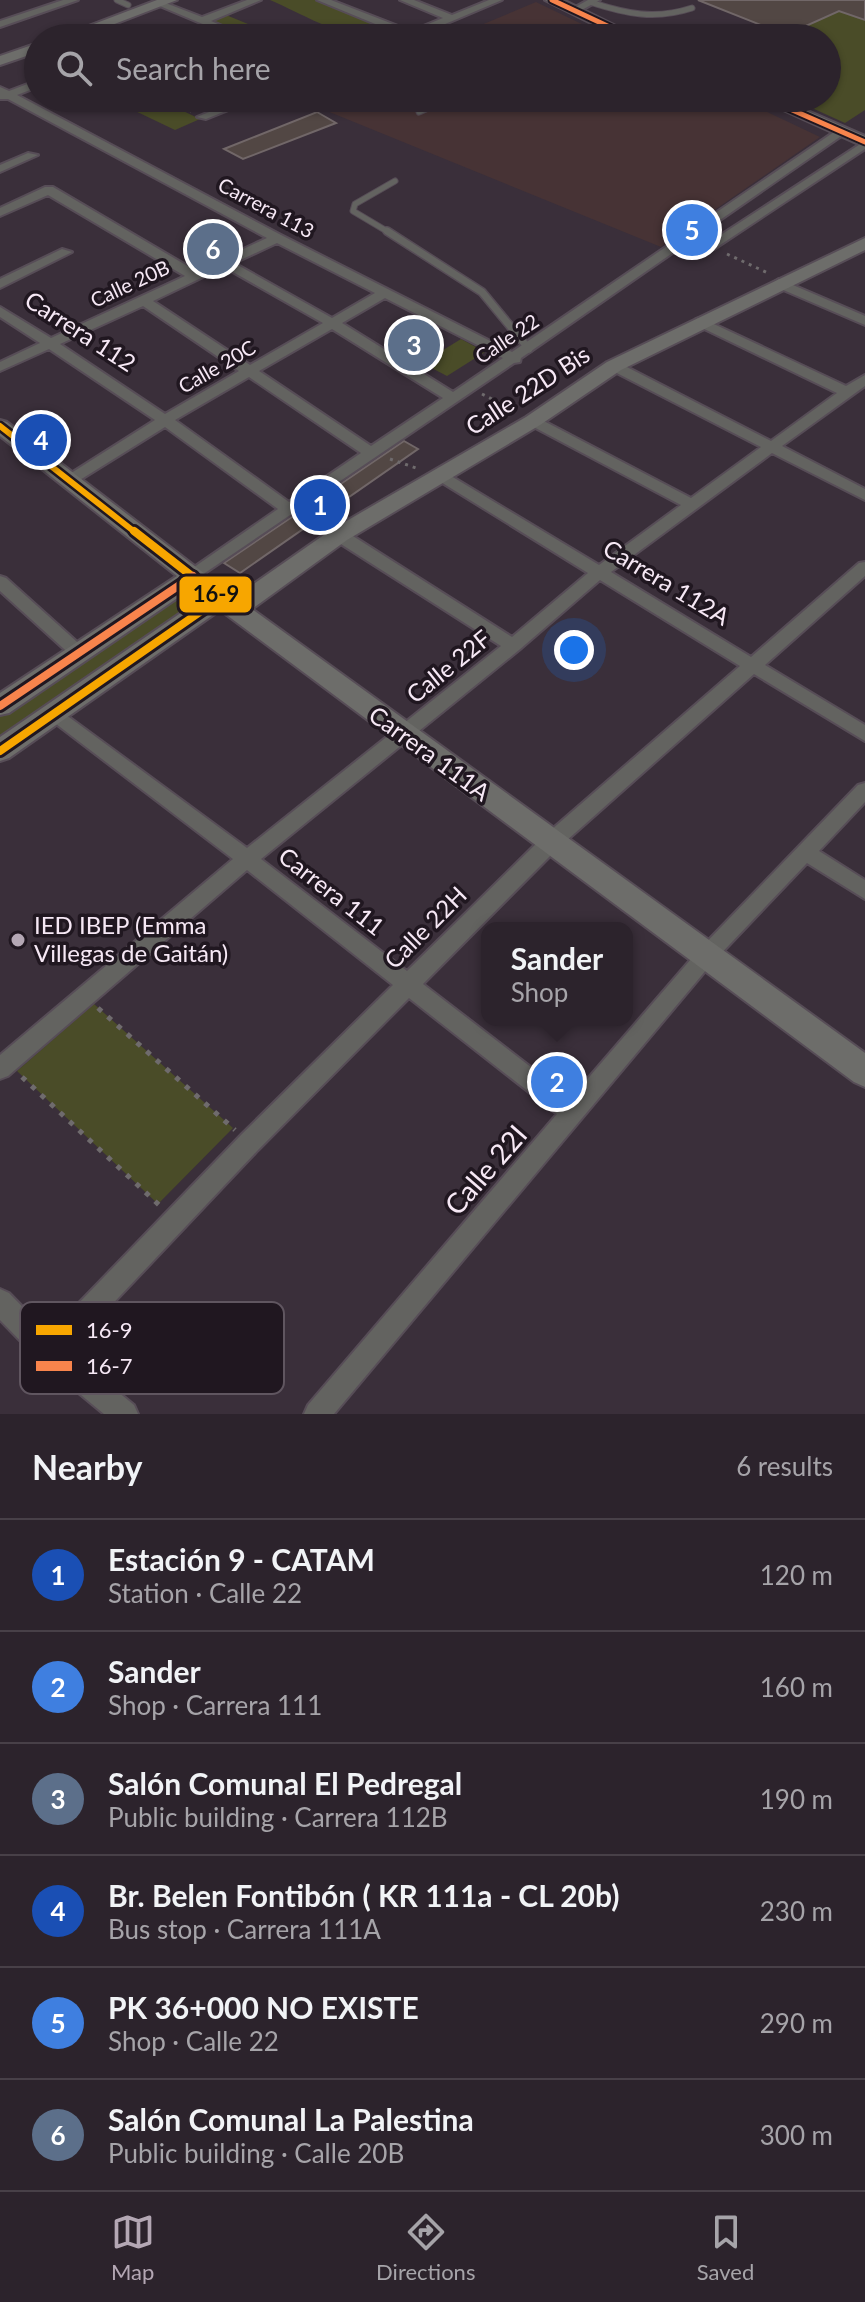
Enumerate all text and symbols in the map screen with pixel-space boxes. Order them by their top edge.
search box [24,24,841,112]
icon: search [52,46,96,90]
text: Search here [116,50,271,86]
street label: Carrera 113 [214,172,318,242]
pin: 5 [666,200,718,260]
pin: 6 [187,219,239,279]
street label: Calle 20B [86,254,173,312]
street label: Carrera 112 [20,284,142,377]
street label: Calle 22 [470,308,543,368]
pin: 3 [388,315,440,375]
street label: Calle 20C [174,334,259,398]
street label: Calle 22D Bis [460,339,595,441]
pin: 4 [15,410,67,470]
pin: 1 [294,475,346,535]
street label: Carrera 112A [598,533,736,631]
line badge: 16-9 [178,575,253,614]
text: 16-9 [193,580,239,607]
street label: Calle 22F [400,623,496,708]
your location [554,630,594,670]
street label: Carrera 111A [364,699,497,807]
street label: Carrera 111 [273,841,390,941]
street label: Calle 22H [378,880,472,974]
place label: IED IBEP (Emma Villegas de Gaitán) [34,910,228,967]
popup [481,922,633,1026]
marker: IED IBEP (Emma Villegas de Gaitán) [9,931,27,949]
text: Sander [511,940,603,976]
text: Shop [511,976,568,1008]
pin: 2 [531,1052,583,1112]
street label: Calle 22I [437,1117,534,1221]
legend [20,1302,284,1394]
text: 16-9 [86,1316,132,1343]
text: 16-7 [86,1352,132,1379]
text: Nearby [32,1446,143,1487]
text: 6 results [736,1450,833,1482]
text: Estación 9 - CATAM [108,1541,375,1577]
text: 1 [50,1559,66,1591]
text: 120 m [760,1559,833,1591]
text: Station · Calle 22 [108,1577,302,1609]
text: Sander [108,1653,201,1689]
text: 2 [50,1671,66,1703]
text: 160 m [760,1671,833,1703]
text: Shop · Carrera 111 [108,1689,322,1721]
text: Salón Comunal El Pedregal [108,1765,462,1801]
text: 3 [50,1783,66,1815]
text: 190 m [760,1783,833,1815]
text: Public building · Carrera 112B [108,1801,448,1833]
text: Br. Belen Fontibón ( KR 111a - CL 20b) [108,1877,619,1913]
text: 4 [50,1895,66,1927]
text: 230 m [760,1895,833,1927]
text: Bus stop · Carrera 111A [108,1913,381,1945]
text: PK 36+000 NO EXISTE [108,1989,419,2025]
text: 5 [50,2007,66,2039]
text: 290 m [760,2007,833,2039]
text: Shop · Calle 22 [108,2025,279,2057]
text: Salón Comunal La Palestina [108,2101,474,2137]
text: 6 [50,2119,66,2151]
text: 300 m [760,2119,833,2151]
text: Public building · Calle 20B [108,2137,404,2169]
tab: Map [111,2210,155,2285]
tab: Directions [376,2210,475,2285]
tab: Saved [697,2210,754,2285]

